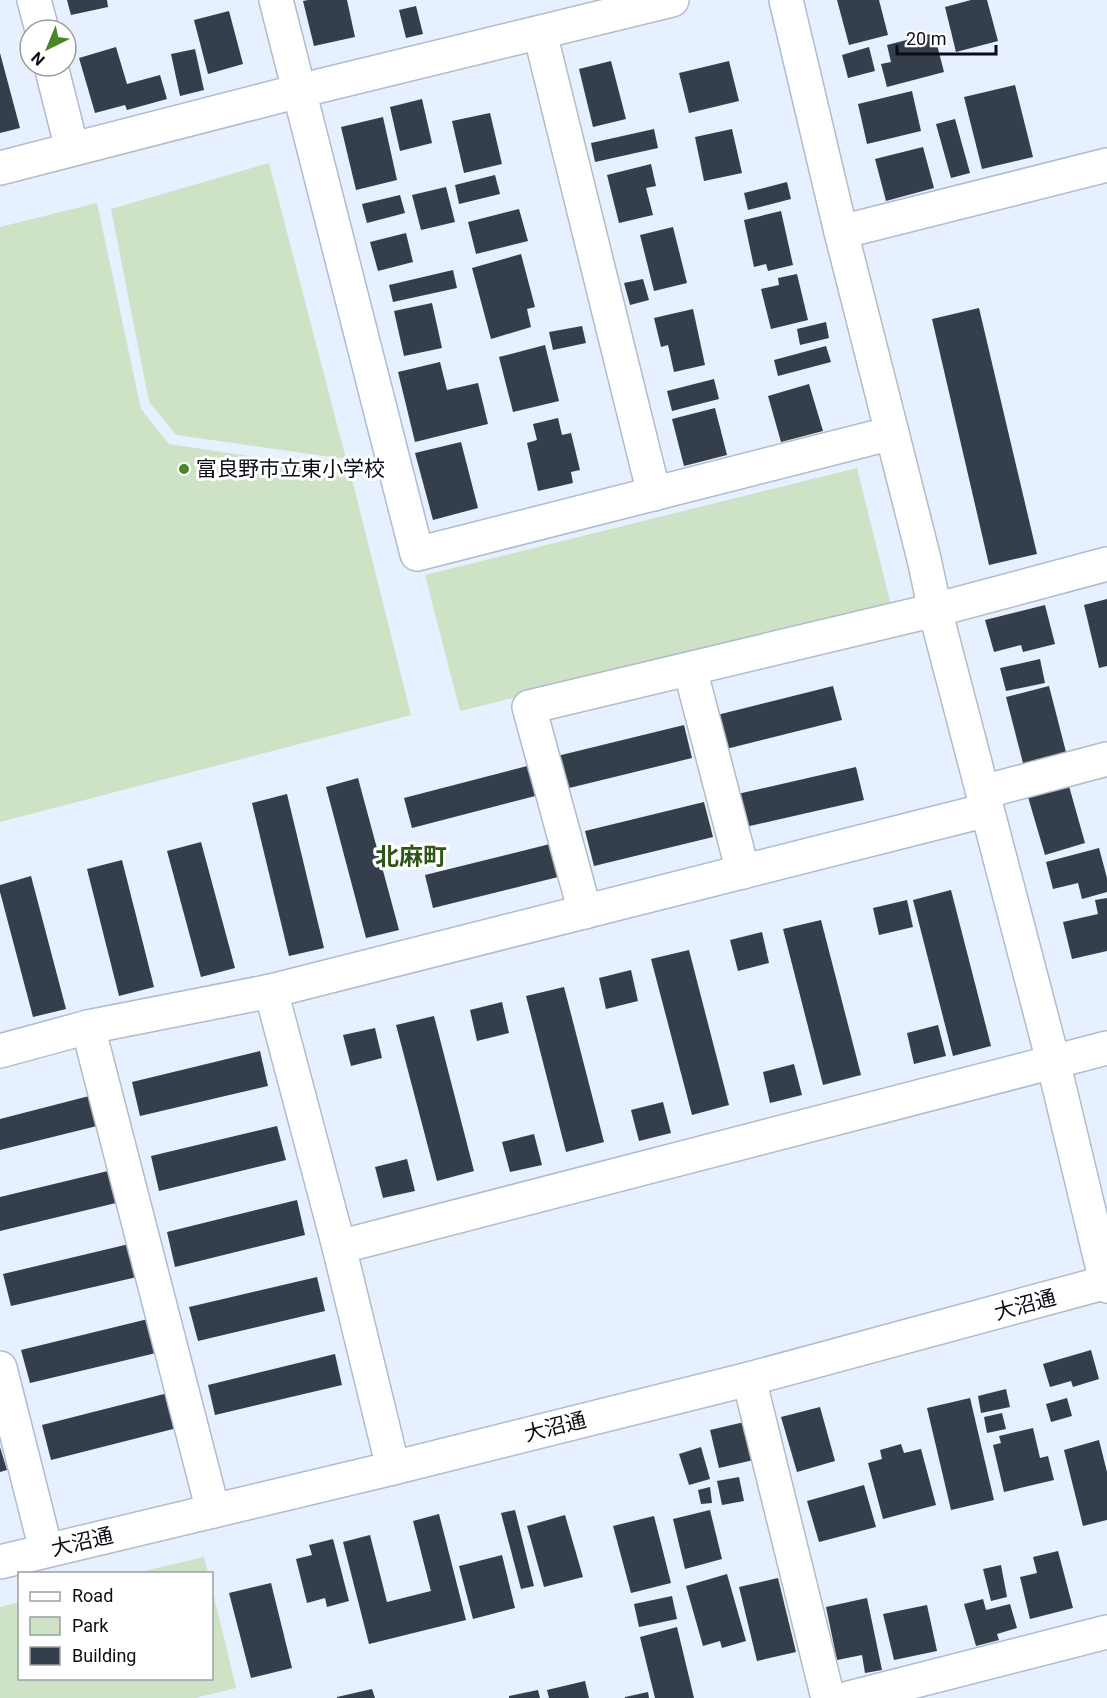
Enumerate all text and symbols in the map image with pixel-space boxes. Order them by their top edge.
north arrow [18,18,78,78]
scale bar [897,18,996,56]
text: 20 m [906,28,946,49]
text: N [28,48,49,69]
place label: 富良野市立東小学校 [196,457,385,481]
marker: 富良野市立東小学校 [177,462,191,476]
district label: 北麻町 [375,843,447,871]
street label: 大沼通 [991,1285,1059,1325]
street label: 大沼通 [522,1408,588,1446]
street label: 大沼通 [49,1523,115,1561]
legend [18,1572,213,1680]
text: Road [72,1585,113,1606]
text: Park [72,1615,109,1636]
text: Building [72,1645,136,1666]

